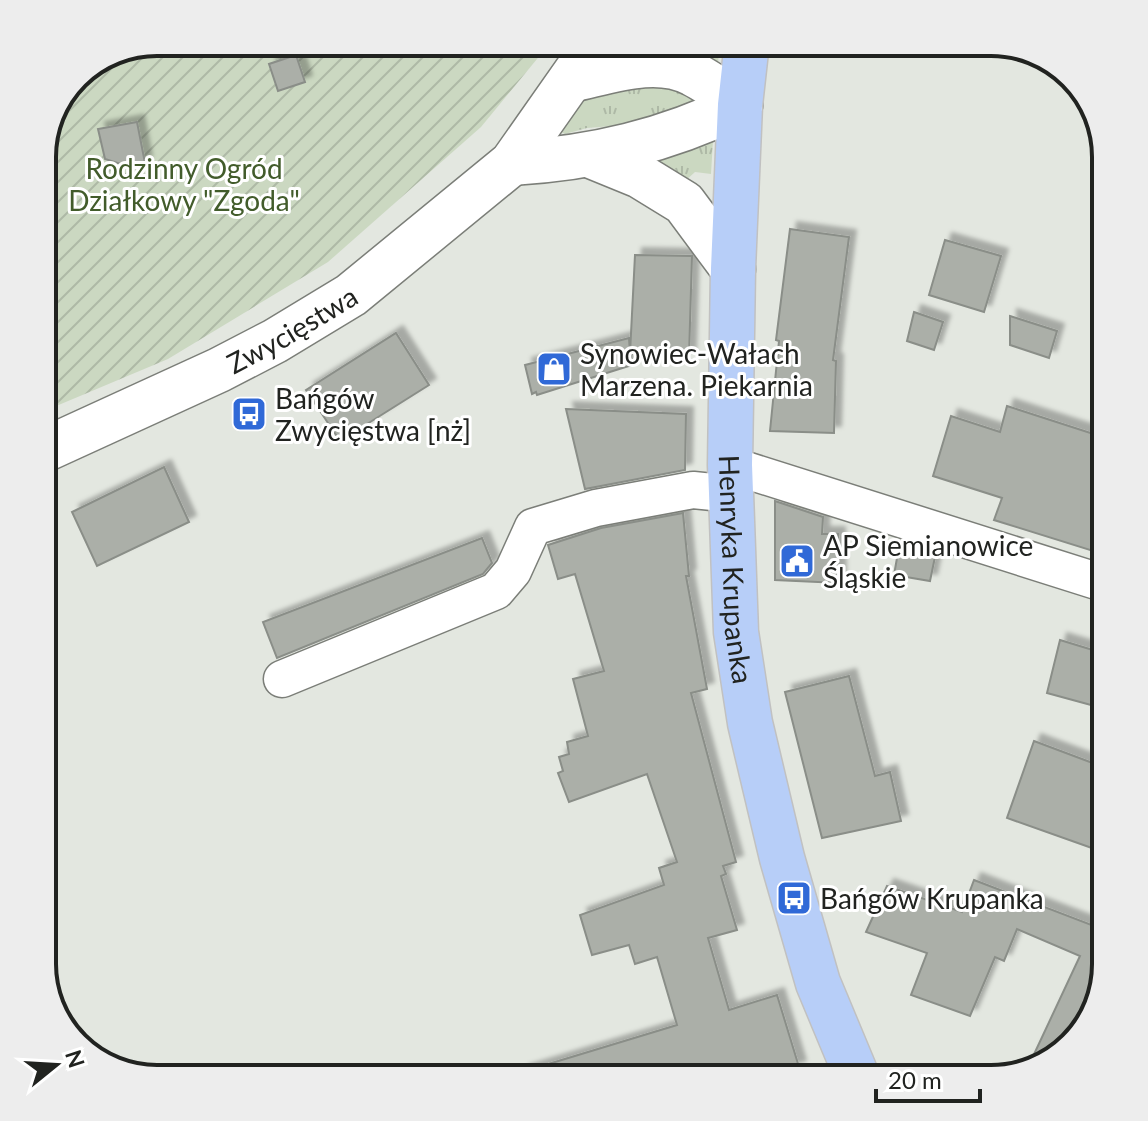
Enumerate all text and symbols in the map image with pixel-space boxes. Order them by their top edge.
park label: Rodzinny Ogród Działkowy "Zgoda" [68,151,300,217]
street label: Zwycięstwa [221,278,363,380]
place label: Synowiec-Wałach Marzena. Piekarnia [580,336,813,402]
shop icon: Synowiec-Wałach Marzena. Piekarnia [535,350,573,388]
place label: Bańgów Zwycięstwa [nż] [275,381,471,447]
bus stop icon: Bańgów Zwycięstwa [nż] [230,395,268,433]
street label: Henryka Krupanka [713,454,761,686]
place label: AP Siemianowice Śląskie [823,528,1033,594]
public building icon: AP Siemianowice Śląskie [778,542,816,580]
bus stop icon: Bańgów Krupanka [775,879,813,917]
place label: Bańgów Krupanka [820,881,1044,915]
north arrow [16,1025,96,1105]
text: N [60,1046,91,1071]
scale bar [876,1053,980,1103]
text: 20 m [888,1065,942,1094]

